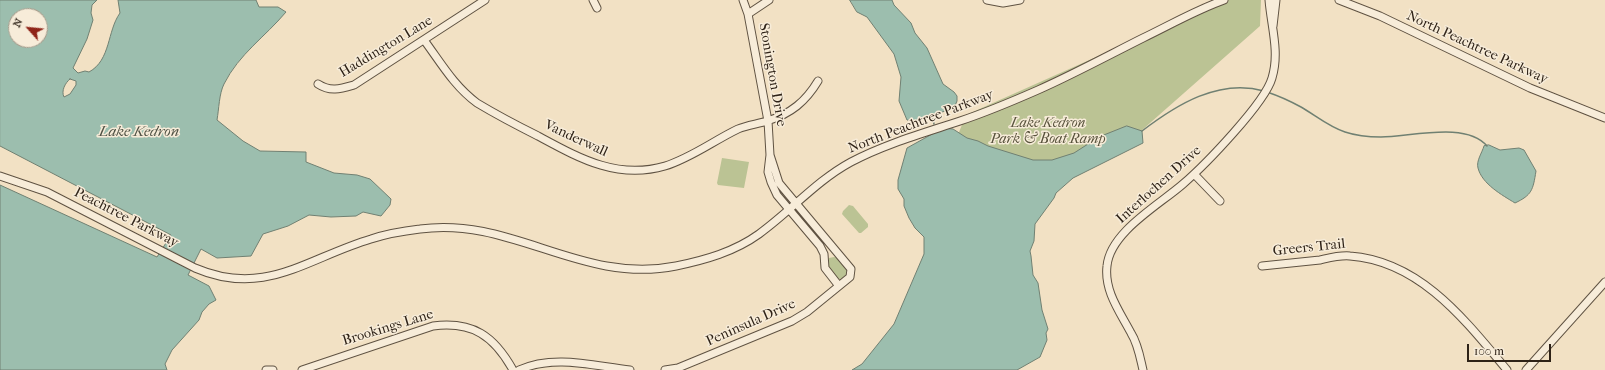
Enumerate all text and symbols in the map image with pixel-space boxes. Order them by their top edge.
north arrow [8,8,48,48]
street label: North Peachtree Parkway [1404,8,1550,88]
street label: Haddington Lane [336,13,436,81]
text: N [10,16,25,29]
street label: Stonington Drive [755,22,789,128]
street label: North Peachtree Parkway [846,87,996,157]
park label: Lake Kedron Park & Boat Ramp [990,116,1106,148]
street label: Vanderwall [542,117,610,161]
water label: Lake Kedron [99,123,179,141]
street label: Interlochen Drive [1113,143,1205,227]
street label: Peachtree Parkway [71,184,181,252]
street label: Greers Trail [1272,236,1346,260]
street label: Peninsula Drive [704,296,798,350]
street label: Brookings Lane [341,306,435,350]
scale bar [1469,336,1553,362]
text: 100 m [1474,344,1504,358]

